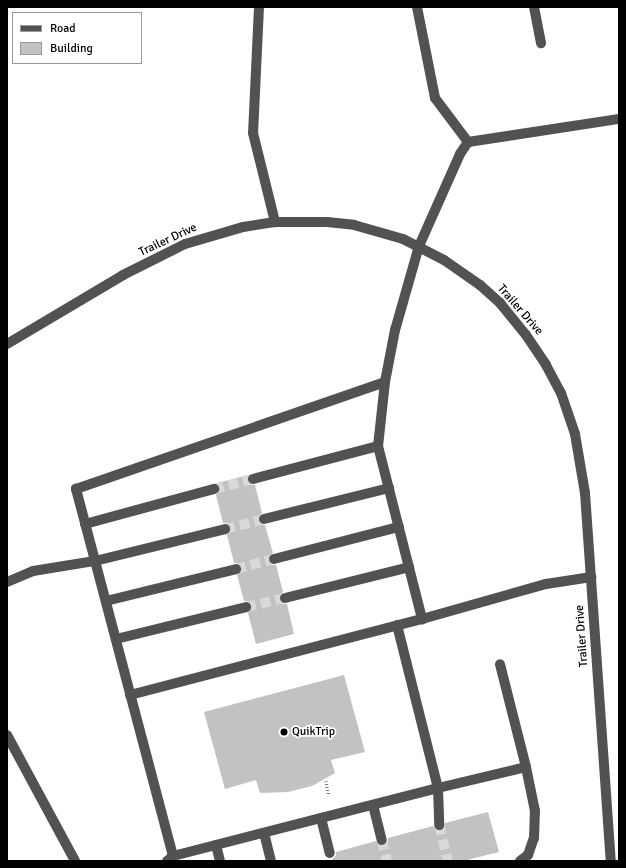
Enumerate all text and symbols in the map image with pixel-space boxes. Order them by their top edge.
legend [12,12,142,64]
text: Road [50,21,76,36]
text: Building [50,41,93,56]
street label: Trailer Drive [137,220,199,260]
street label: Trailer Drive [494,282,546,338]
street label: Trailer Drive [573,604,591,668]
place label: QuikTrip [292,725,335,739]
marker: QuikTrip [279,727,289,737]

